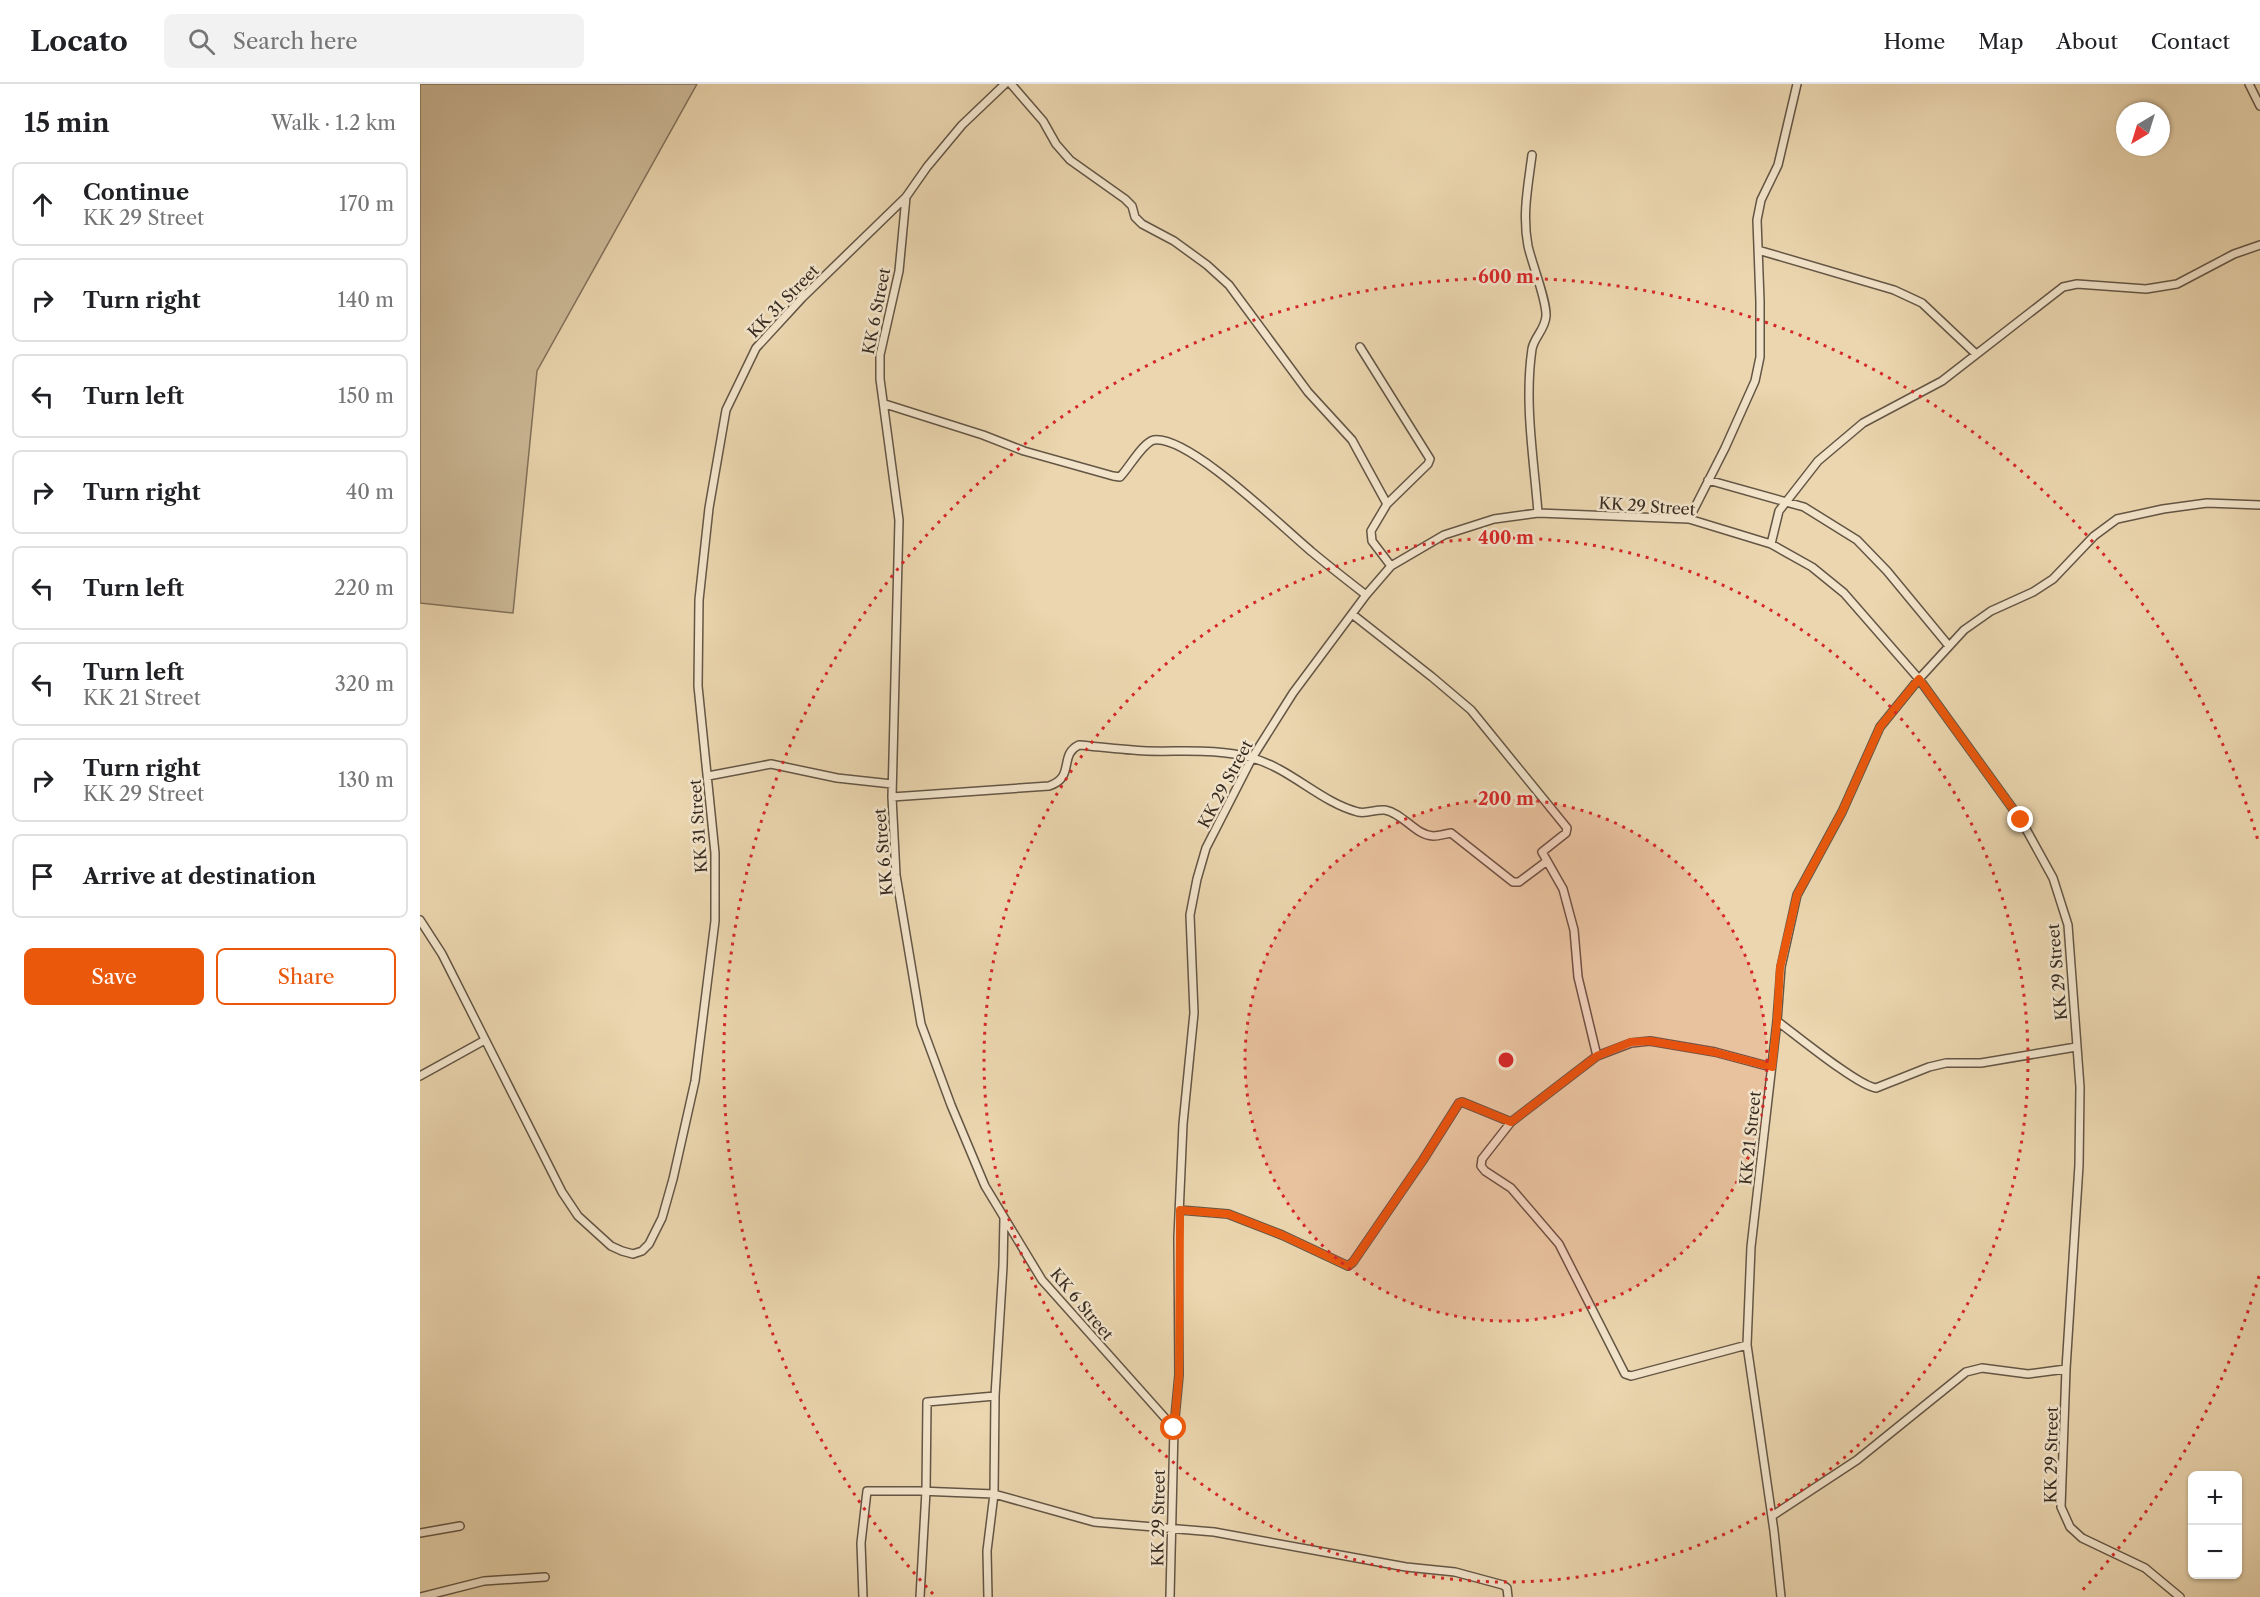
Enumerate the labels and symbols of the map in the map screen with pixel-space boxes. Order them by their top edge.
north arrow [2116,102,2170,156]
street label: KK 31 Street [743,260,823,342]
street label: KK 6 Street [858,266,894,356]
text: 600 m [1478,266,1534,288]
street label: KK 29 Street [1598,493,1696,519]
text: 400 m [1478,527,1534,549]
street label: KK 29 Street [1193,736,1257,831]
street label: KK 31 Street [685,778,711,874]
text: 200 m [1478,788,1534,810]
route end [2007,806,2033,832]
street label: KK 6 Street [869,807,897,897]
street label: KK 29 Street [2043,923,2071,1021]
centre of rings [1496,1050,1516,1070]
street label: KK 21 Street [1735,1090,1765,1186]
street label: KK 6 Street [1046,1264,1118,1344]
street label: KK 29 Street [2040,1406,2062,1504]
route start [1160,1414,1186,1440]
street label: KK 29 Street [1147,1469,1169,1567]

